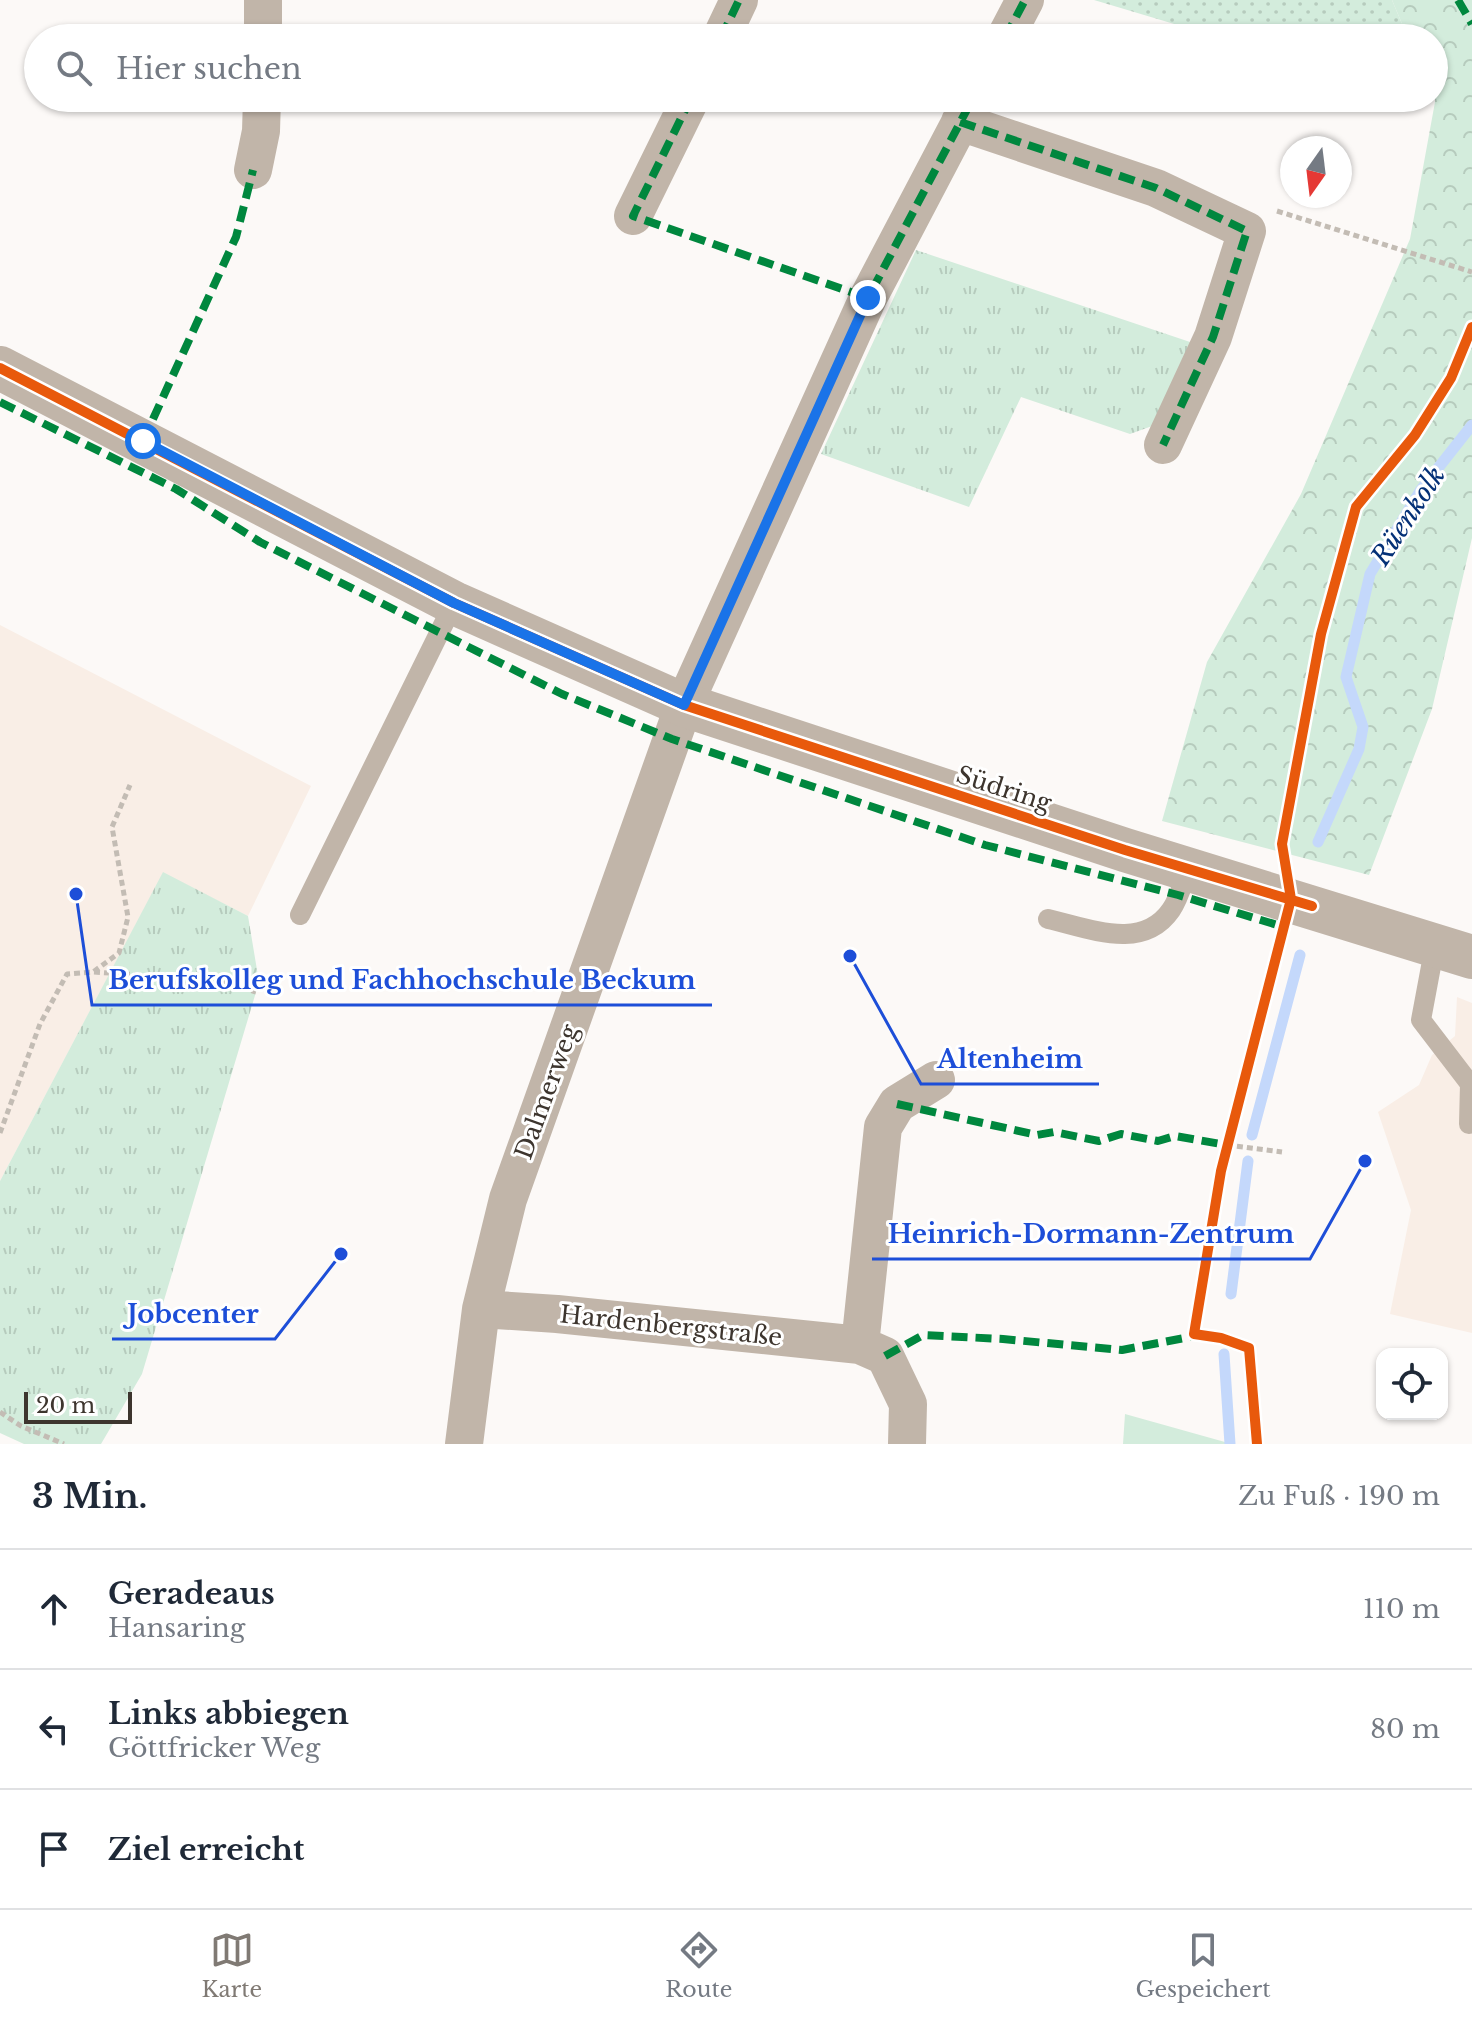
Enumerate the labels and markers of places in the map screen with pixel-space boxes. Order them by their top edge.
callout: Berufskolleg und Fachhochschule Beckum [92,955,712,1005]
callout: Altenheim [921,1034,1099,1084]
callout: Heinrich-Dormann-Zentrum [872,1209,1310,1259]
callout: Jobcenter [112,1289,275,1339]

